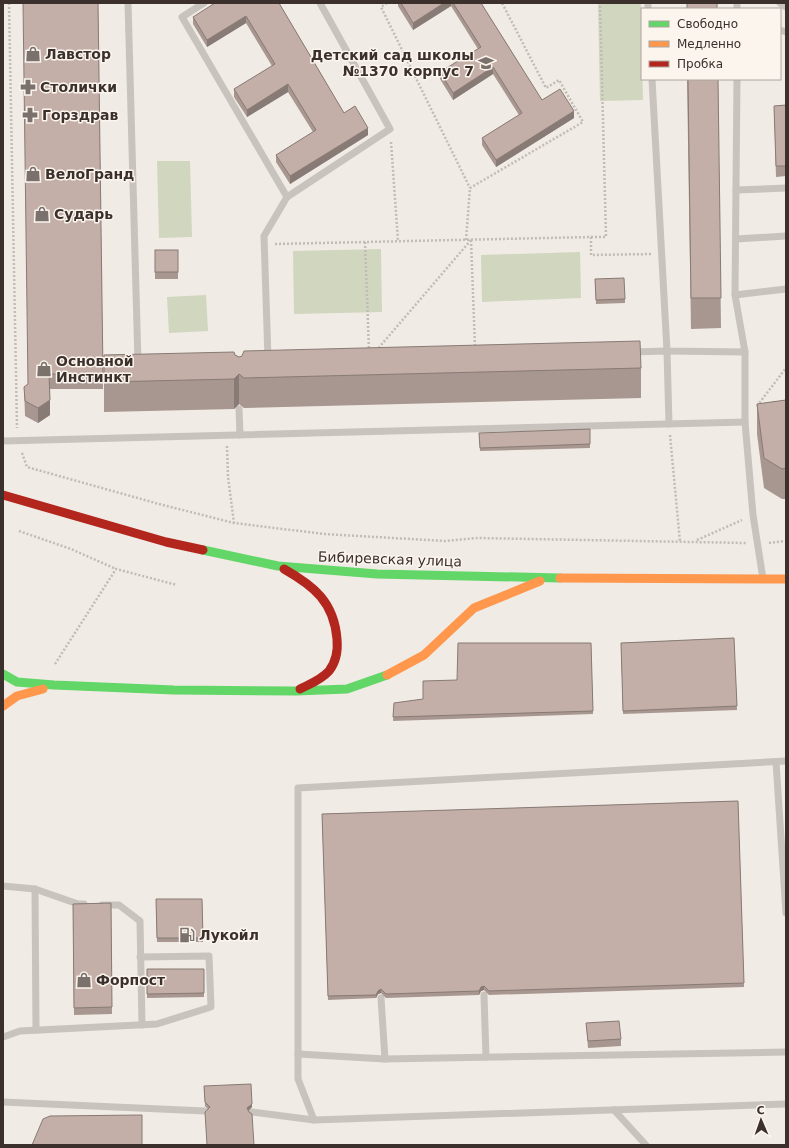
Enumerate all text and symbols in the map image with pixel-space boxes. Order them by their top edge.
legend [641,8,781,80]
text: Свободно [677,17,738,31]
text: Медленно [677,37,741,51]
shop icon: Лавстор [24,45,42,63]
place label: Лавстор [45,46,111,62]
place label: Детский сад школы №1370 корпус 7 [311,47,474,79]
school or university icon: Детский сад школы №1370 корпус 7 [477,54,495,72]
text: Пробка [677,57,723,71]
pharmacy icon: Столички [19,78,37,96]
place label: Столички [40,79,117,95]
pharmacy icon: Горздрав [21,106,39,124]
place label: Горздрав [42,107,118,123]
shop icon: ВелоГранд [24,165,42,183]
place label: ВелоГранд [45,166,134,182]
shop icon: Сударь [33,205,51,223]
place label: Сударь [54,206,113,222]
place label: Основной Инстинкт [56,353,133,385]
shop icon: Основной Инстинкт [35,360,53,378]
street label: Бибиревская улица [318,548,462,570]
fuel station icon: Лукойл [178,926,196,944]
place label: Лукойл [199,927,259,943]
shop icon: Форпост [75,971,93,989]
place label: Форпост [96,972,166,988]
north arrow [741,1100,781,1140]
text: С [756,1104,765,1117]

